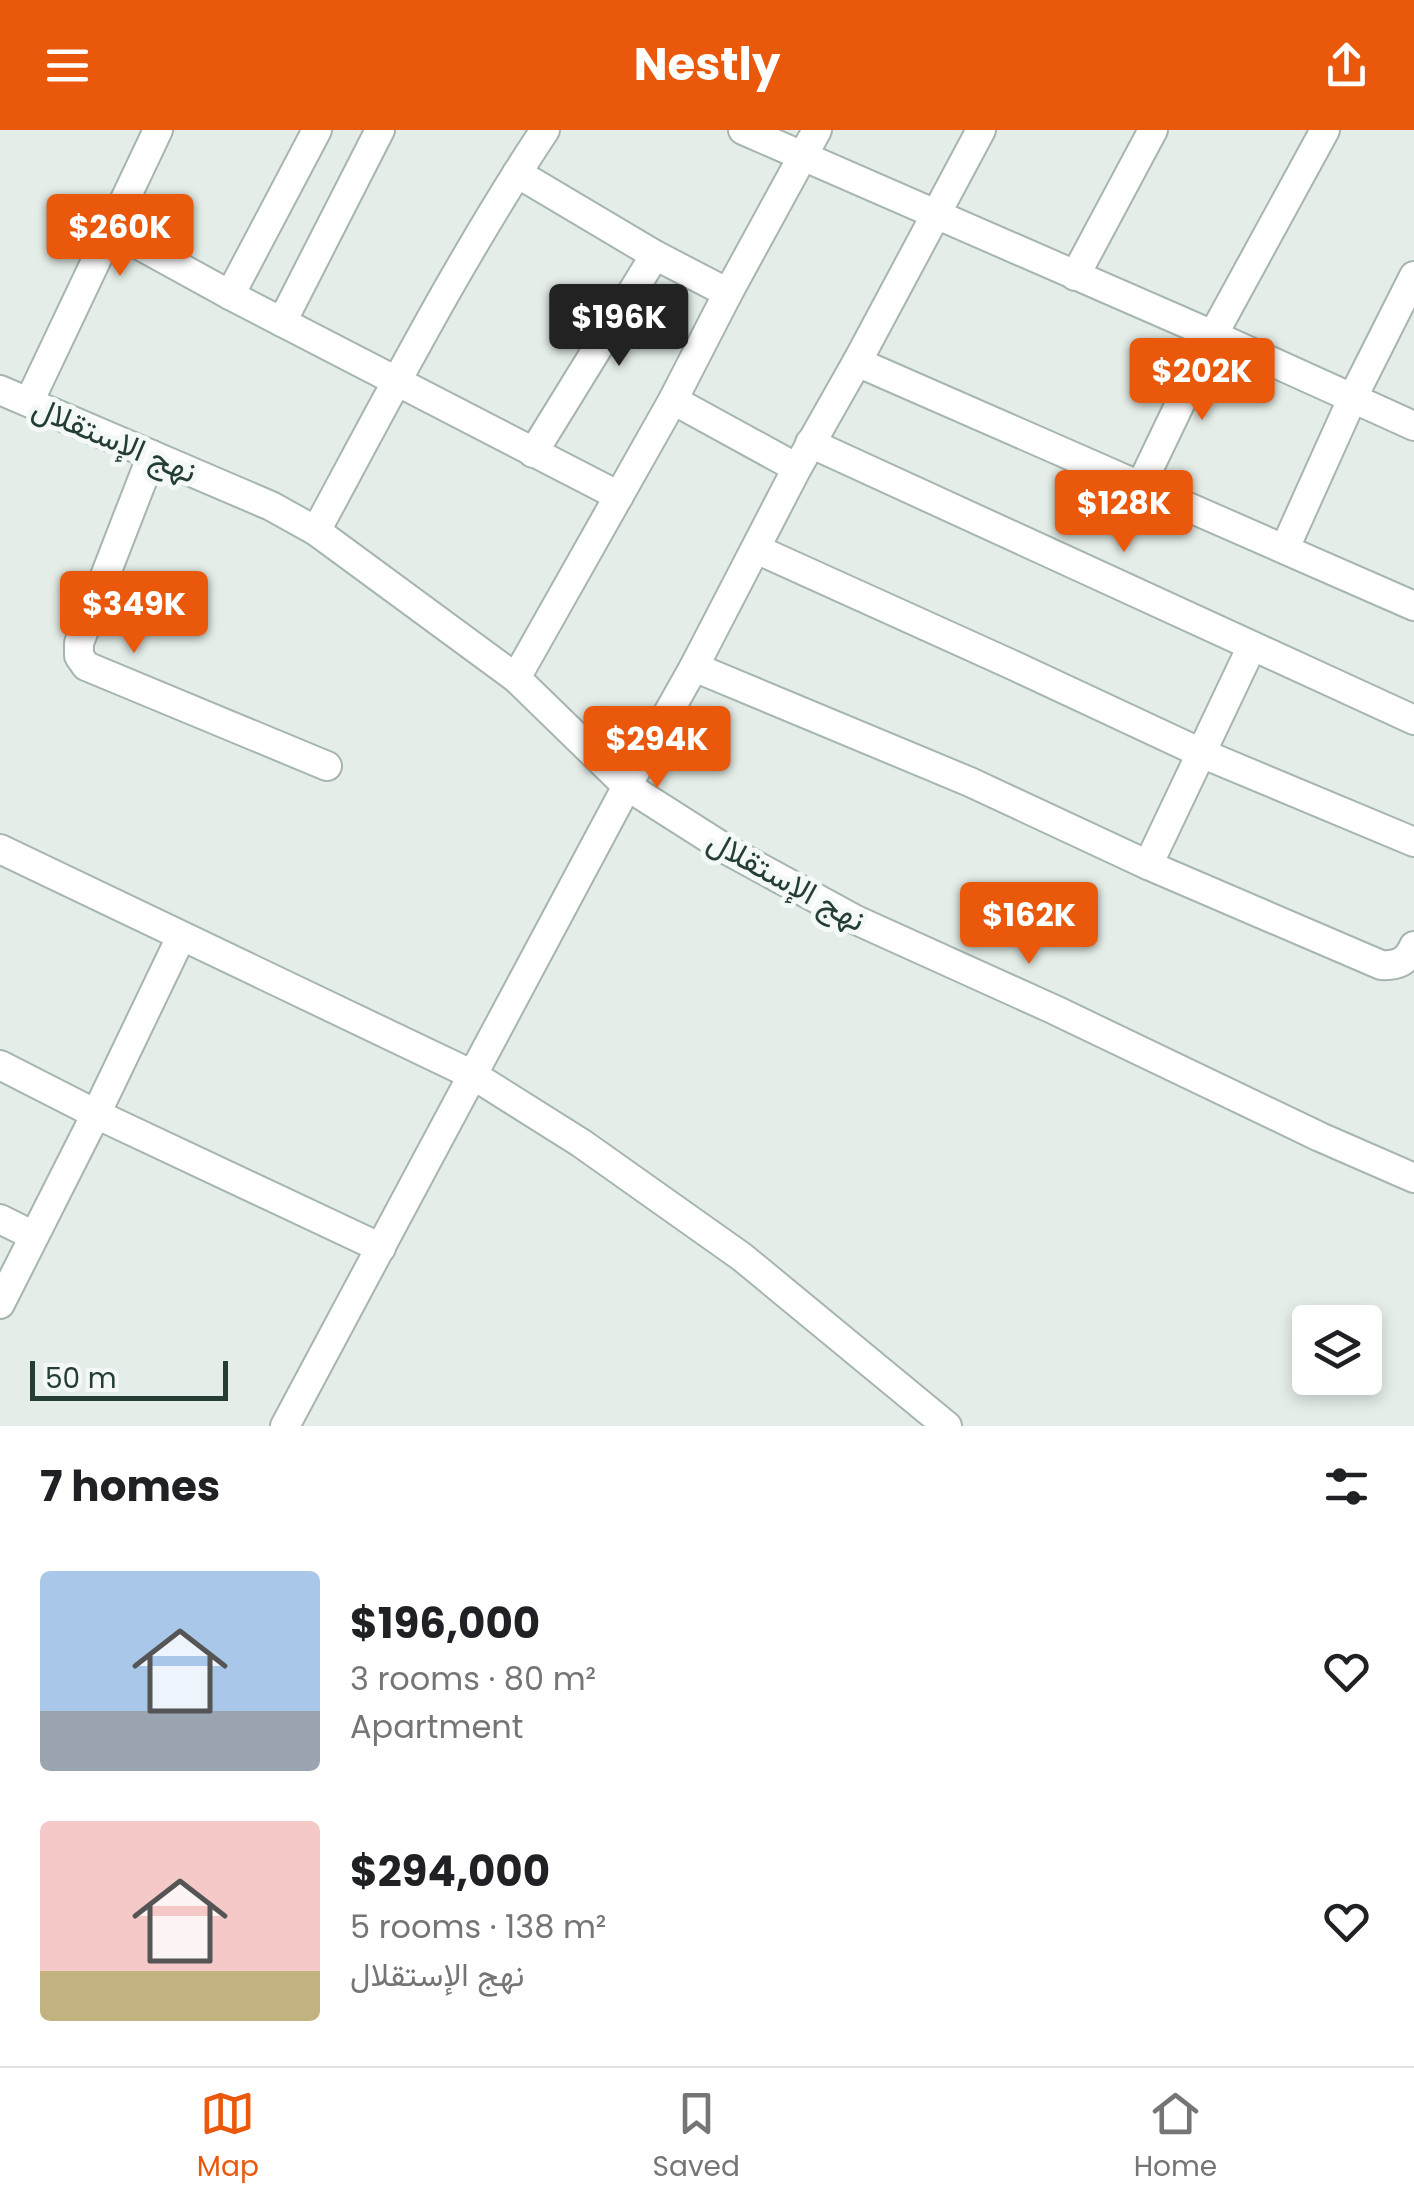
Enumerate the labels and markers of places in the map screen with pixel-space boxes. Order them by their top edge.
pin: $260K [50,194,190,279]
pin: $196K [549,284,689,369]
pin: $202K [1132,338,1272,423]
pin: $128K [1054,470,1194,555]
pin: $349K [64,571,204,656]
pin: $294K [587,706,727,791]
pin: $162K [959,882,1099,967]

